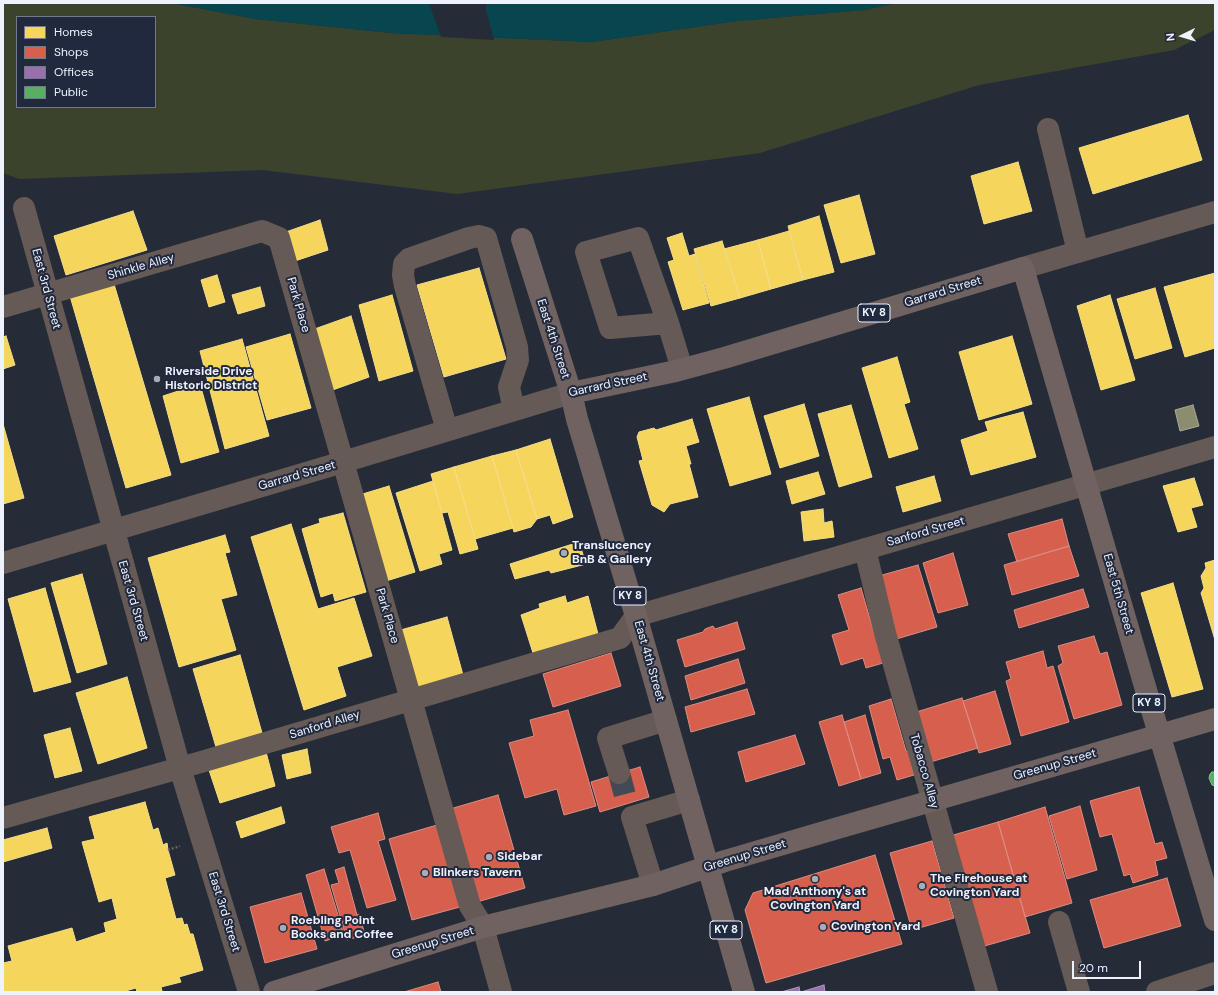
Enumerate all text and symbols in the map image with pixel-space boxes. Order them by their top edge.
legend [16,16,156,108]
north arrow [1162,16,1202,56]
text: Homes [54,24,93,40]
text: N [1163,32,1177,42]
text: Shops [54,44,89,60]
text: Offices [54,64,94,80]
text: Public [54,84,88,100]
street label: East 3rd Street [28,247,64,331]
street label: Shinkle Alley [106,251,176,283]
street label: Garrard Street [903,273,983,311]
street label: Park Place [283,276,313,334]
street label: East 4th Street [533,297,573,381]
road number: KY 8 [858,304,890,322]
place label: Riverside Drive Historic District [165,365,258,393]
street label: Garrard Street [567,370,649,400]
marker: Riverside Drive Historic District [152,374,162,384]
street label: Garrard Street [257,458,337,494]
street label: Sanford Street [885,514,967,550]
place label: Translucency BnB & Gallery [572,539,652,567]
marker: Translucency BnB & Gallery [559,548,569,558]
street label: East 5th Street [1100,552,1136,636]
street label: East 3rd Street [115,559,151,643]
street label: Park Place [372,587,402,645]
road number: KY 8 [614,587,646,605]
street label: East 4th Street [631,619,667,703]
road number: KY 8 [1133,694,1165,712]
street label: Sanford Alley [288,707,362,743]
street label: Tobacco Alley [906,732,942,810]
street label: Greenup Street [1012,746,1098,784]
street label: Greenup Street [702,837,788,875]
place label: Sidebar [497,850,542,864]
marker: Sidebar [484,852,494,862]
place label: Blinkers Tavern [433,866,521,880]
marker: Blinkers Tavern [420,868,430,878]
street label: East 3rd Street [205,870,243,954]
place label: The Firehouse at Covington Yard [930,872,1027,900]
marker: Mad Anthony's at Covington Yard [810,874,820,884]
marker: The Firehouse at Covington Yard [917,881,927,891]
place label: Mad Anthony's at Covington Yard [764,885,866,913]
place label: Roebling Point Books and Coffee [291,914,394,942]
place label: Covington Yard [831,920,920,934]
road number: KY 8 [710,921,742,939]
marker: Covington Yard [818,922,828,932]
marker: Roebling Point Books and Coffee [278,923,288,933]
street label: Greenup Street [390,924,476,962]
scale bar [1074,953,1143,979]
text: 20 m [1079,960,1108,976]

